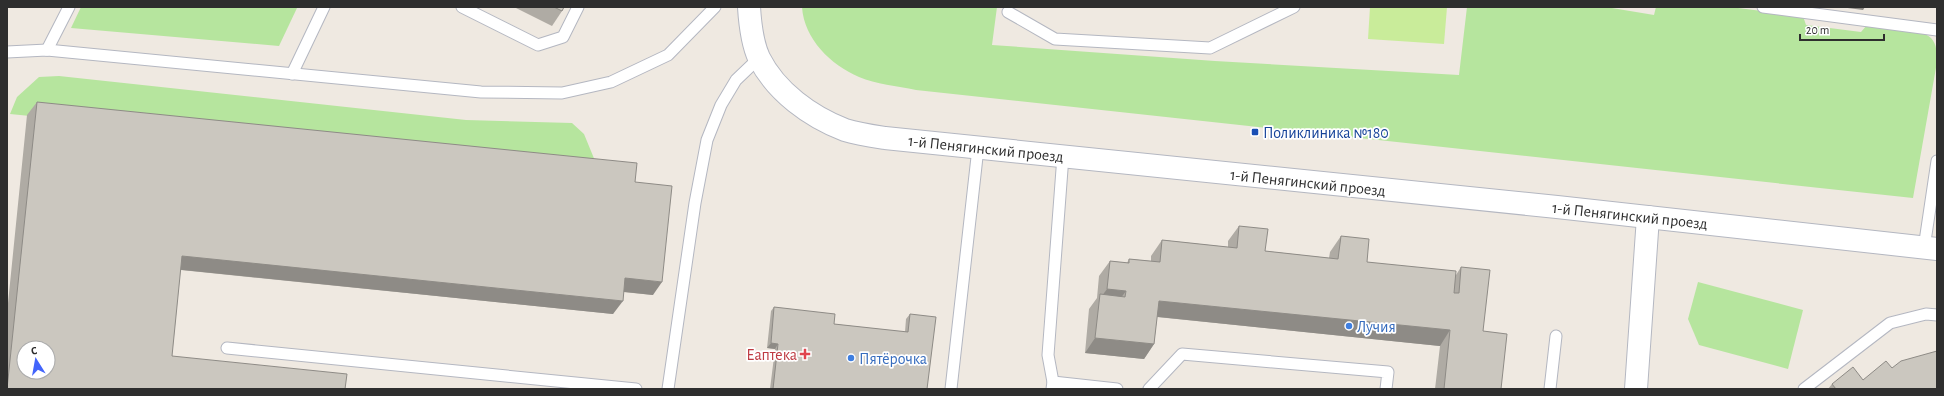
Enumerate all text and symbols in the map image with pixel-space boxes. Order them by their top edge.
scale bar [1800,16,1884,42]
text: 20 m [1806,24,1829,36]
place label: Поликлиника №180 [1263,125,1389,141]
marker: Поликлиника №180 [1250,127,1260,137]
street label: 1-й Пенягинский проезд [907,133,1064,165]
street label: 1-й Пенягинский проезд [1229,167,1386,199]
street label: 1-й Пенягинский проезд [1551,200,1708,232]
place label: Лучия [1357,319,1396,336]
marker: Лучия [1344,321,1354,331]
north arrow [16,340,56,380]
text: С [30,345,38,357]
place label: Еаптека [746,347,797,363]
marker: Еаптека [800,349,810,359]
place label: Пятёрочка [859,351,927,367]
marker: Пятёрочка [846,353,856,363]

